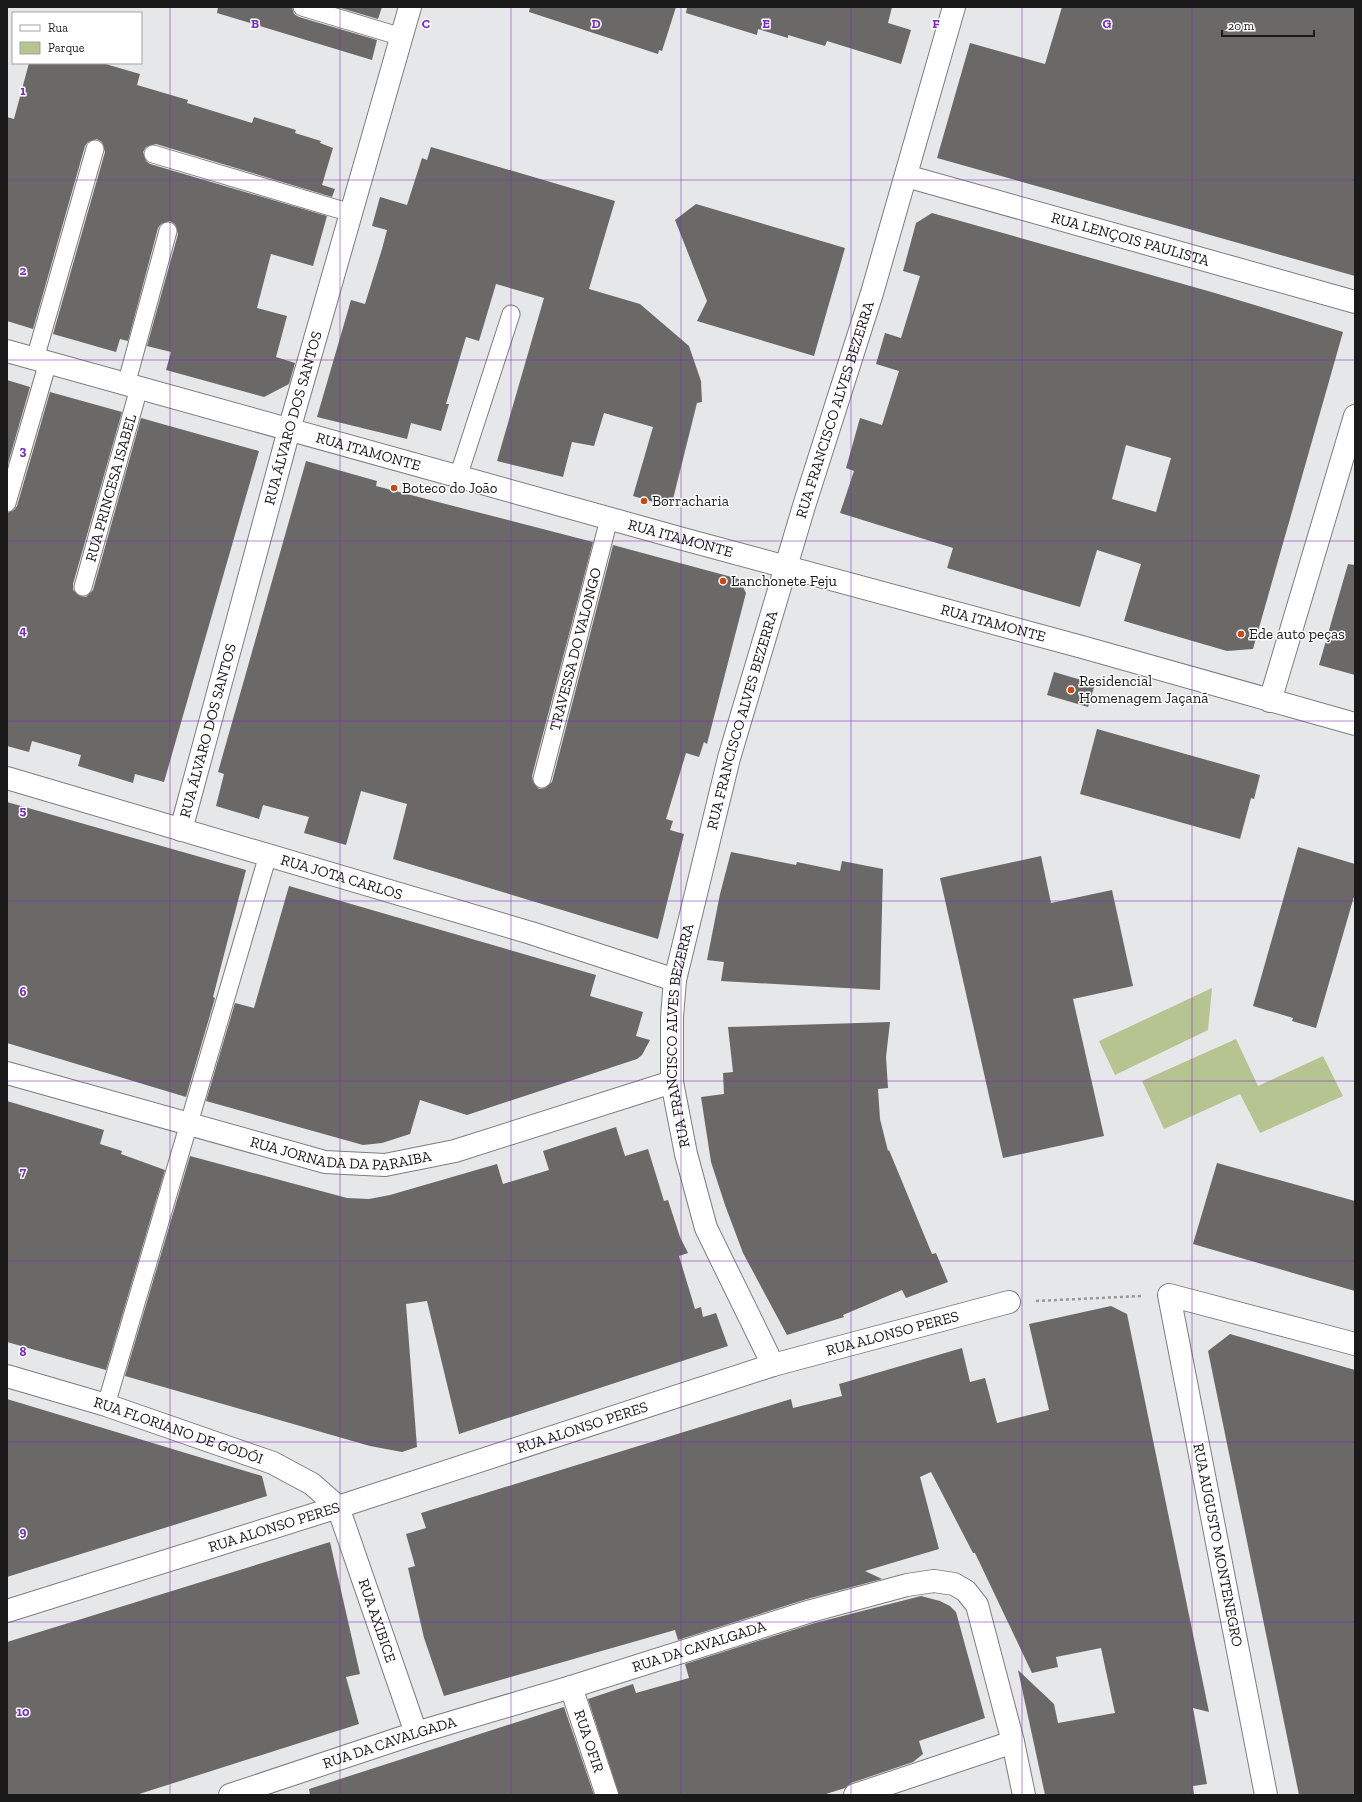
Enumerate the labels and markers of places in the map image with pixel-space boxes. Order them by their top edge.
place label: Boteco do João [402,479,498,497]
marker: Boteco do João [389,483,399,493]
place label: Borracharia [652,492,729,510]
marker: Borracharia [639,496,649,506]
place label: Lanchonete Feju [731,572,838,590]
marker: Lanchonete Feju [718,576,728,586]
place label: Ede auto peças [1249,625,1345,643]
marker: Ede auto peças [1236,629,1246,639]
place label: Residencial Homenagem Jaçanã [1079,672,1209,707]
marker: Residencial Homenagem Jaçanã [1066,685,1076,695]

